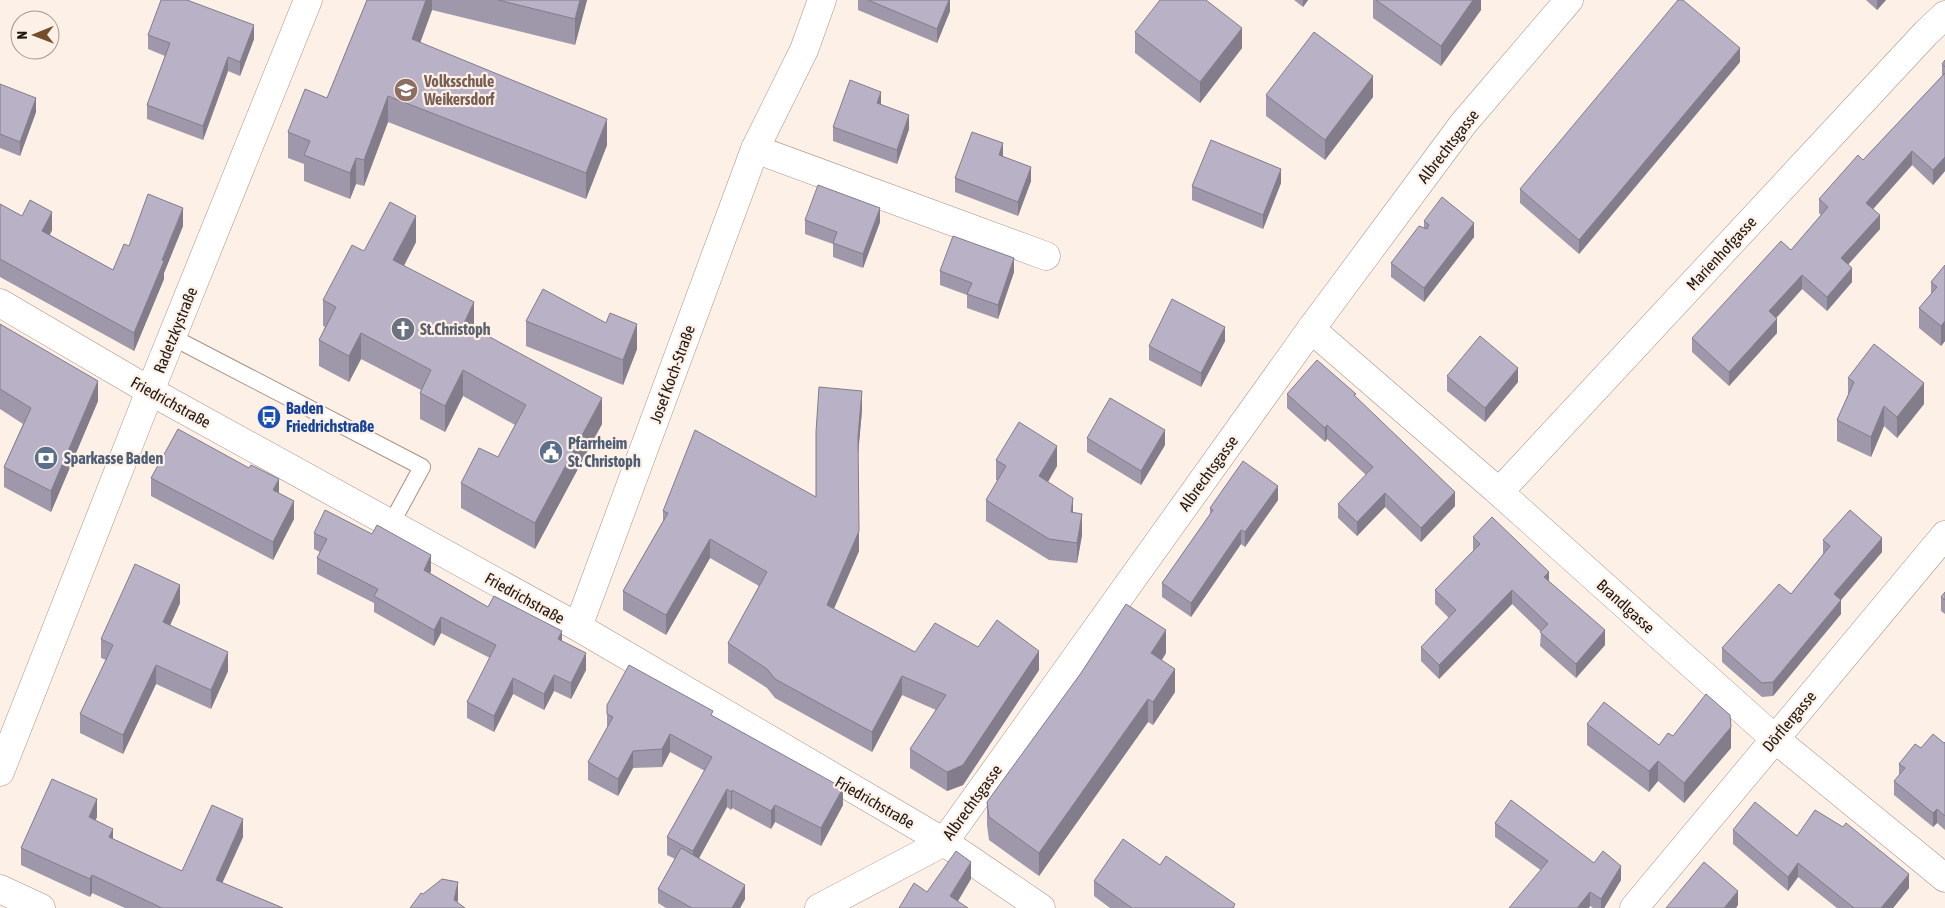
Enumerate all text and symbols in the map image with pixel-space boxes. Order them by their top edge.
north arrow [10,10,60,60]
text: N [14,31,30,39]
place label: Volksschule Weikersdorf [423,72,495,108]
school or university icon: Volksschule Weikersdorf [393,77,419,103]
street label: Albrechtsgasse [1414,106,1483,187]
street label: Marienhofgasse [1682,213,1760,294]
street label: Radetzkystraße [150,284,201,376]
church icon: St.Christoph [390,316,416,342]
place label: St.Christoph [420,320,491,338]
street label: Josef Koch-Straße [646,323,698,425]
street label: Friedrichstraße [128,373,214,431]
place label: Baden Friedrichstraße [286,399,374,435]
bus stop icon: Baden Friedrichstraße [256,404,282,430]
street label: Albrechtsgasse [1175,432,1242,515]
place label: Pfarrheim St. Christoph [568,434,641,470]
public building icon: Pfarrheim St. Christoph [538,439,564,465]
bank icon: Sparkasse Baden [33,445,59,471]
place label: Sparkasse Baden [64,449,164,467]
street label: Friedrichstraße [482,569,568,627]
street label: Brandlgasse [1593,575,1659,637]
street label: Dörflergasse [1758,687,1820,756]
street label: Albrechtsgasse [939,761,1006,844]
street label: Friedrichstraße [832,772,918,832]

